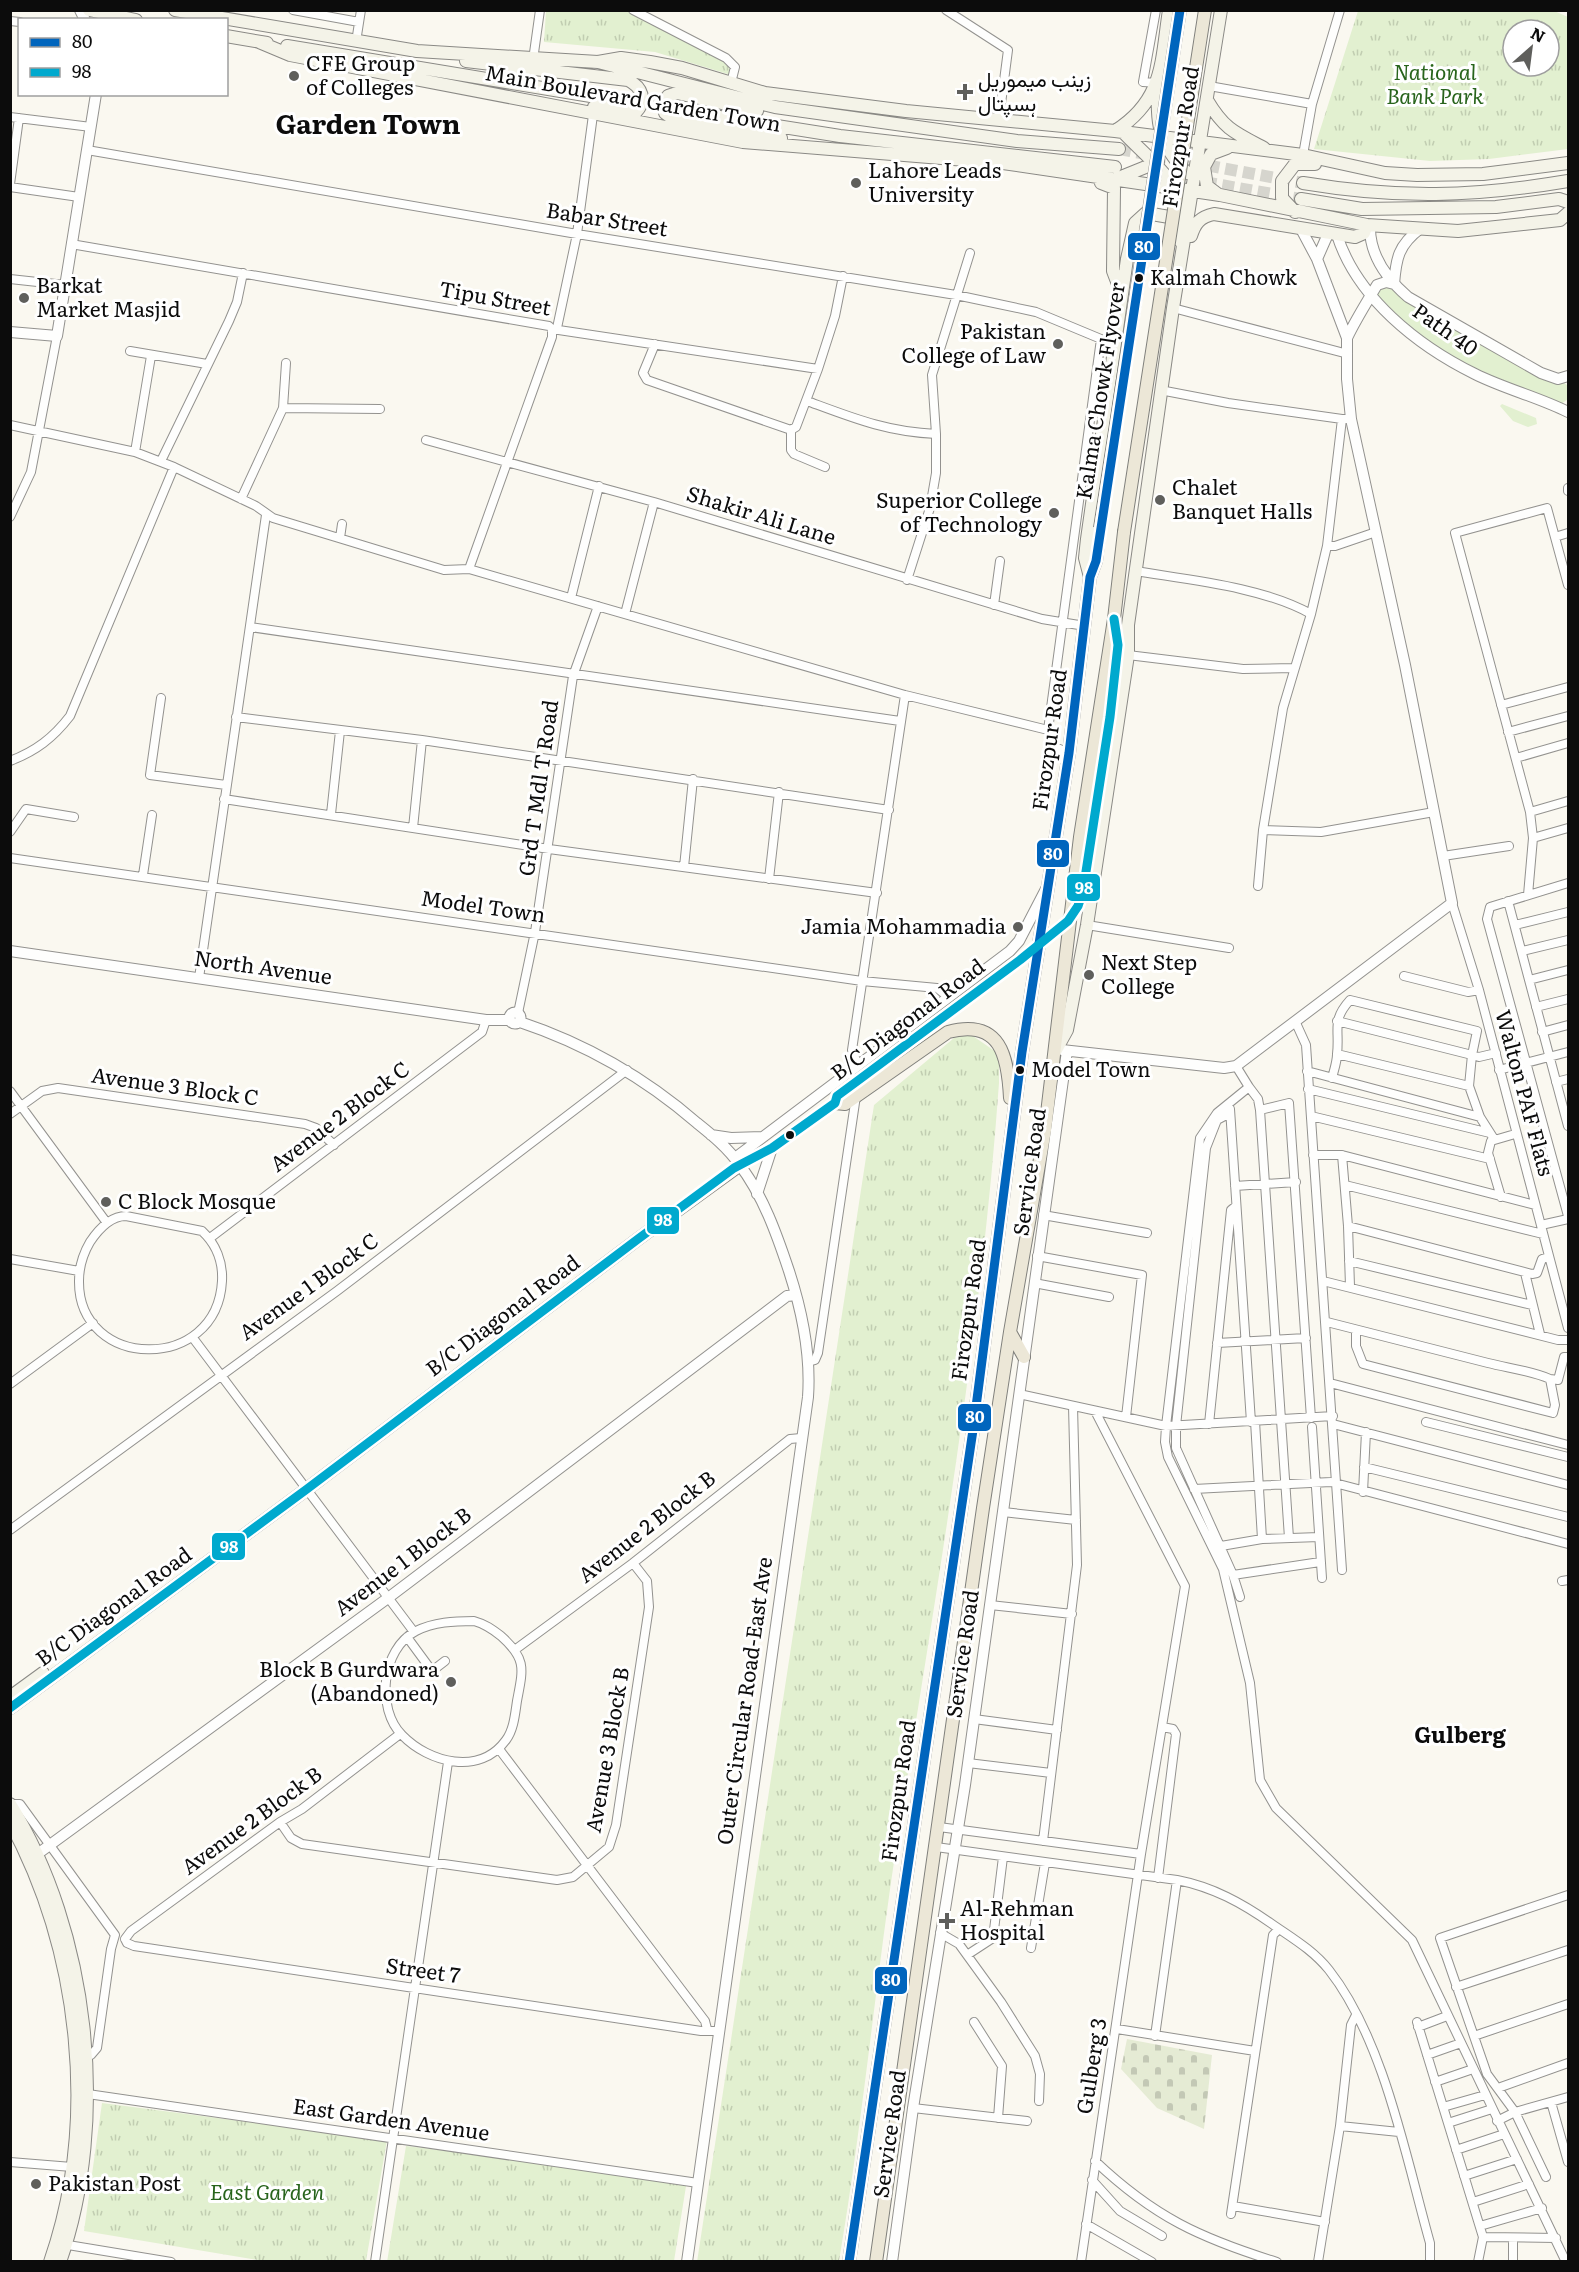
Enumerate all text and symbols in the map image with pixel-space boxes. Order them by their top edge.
legend [18,18,228,96]
north arrow [1501,18,1561,78]
text: N [1527,20,1550,48]
text: 80 [72,27,92,54]
place label: CFE Group of Colleges [306,46,415,101]
street label: Main Boulevard Garden Town [483,55,784,138]
park label: National Bank Park [1386,55,1484,110]
text: 98 [72,57,91,84]
place label: زینب میموریل ہسپتال [978,62,1091,118]
street label: Firozpur Road [1152,63,1205,210]
marker: CFE Group of Colleges [287,69,301,83]
marker: زینب میموریل ہسپتال [956,83,974,101]
district label: Garden Town [275,102,461,142]
place label: Lahore Leads University [868,153,1001,208]
marker: Lahore Leads University [849,176,863,190]
street label: Babar Street [544,193,671,243]
line badge: 80 [1127,232,1161,261]
text: 80 [1134,234,1154,258]
place label: Kalmah Chowk [1150,261,1298,291]
place label: Barkat Market Masjid [36,268,181,323]
street label: Tipu Street [437,271,554,322]
marker: Kalmah Chowk [1133,272,1145,284]
street label: Kalma Chowk Flyover [1066,280,1131,501]
marker: Barkat Market Masjid [17,291,31,305]
street label: Path 40 [1407,294,1485,362]
place label: Pakistan College of Law [902,314,1046,369]
marker: Pakistan College of Law [1051,337,1065,351]
place label: Chalet Banquet Halls [1172,470,1312,525]
street label: Shakir Ali Lane [683,476,840,551]
place label: Superior College of Technology [876,483,1043,538]
marker: Chalet Banquet Halls [1153,493,1167,507]
marker: Superior College of Technology [1047,506,1061,520]
street label: Firozpur Road [1022,666,1073,813]
street label: Grd T Mdl T Road [509,697,564,878]
line badge: 80 [1036,839,1070,868]
text: 80 [1043,841,1063,865]
line badge: 98 [1066,873,1101,902]
text: 98 [1075,875,1094,899]
street label: Model Town [419,880,548,929]
place label: Jamia Mohammadia [801,909,1007,940]
marker: Jamia Mohammadia [1011,920,1025,934]
street label: North Avenue [192,941,334,991]
place label: Next Step College [1101,945,1197,1000]
street label: B/C Diagonal Road [823,950,990,1086]
marker: Next Step College [1082,968,1096,982]
street label: Walton PAF Flats [1489,1006,1564,1179]
street label: Avenue 2 Block C [262,1052,415,1178]
place label: Model Town [1031,1053,1151,1083]
street label: Avenue 3 Block C [90,1057,261,1112]
marker: Model Town [1014,1064,1026,1076]
street label: Service Road [1003,1105,1052,1238]
unlabelled marker [784,1129,796,1141]
place label: C Block Mosque [118,1184,276,1215]
marker: C Block Mosque [99,1195,113,1209]
line badge: 98 [646,1206,680,1235]
text: 98 [654,1207,673,1231]
street label: Avenue 1 Block C [231,1224,384,1346]
street label: Firozpur Road [941,1236,992,1383]
street label: B/C Diagonal Road [418,1246,585,1382]
line badge: 80 [957,1403,992,1432]
text: 80 [965,1404,985,1428]
street label: Avenue 2 Block B [570,1461,721,1589]
street label: Avenue 1 Block B [326,1498,477,1622]
line badge: 98 [211,1532,246,1561]
text: 98 [220,1534,239,1558]
street label: B/C Diagonal Road [28,1538,197,1672]
street label: Outer Circular Road-East Ave [707,1555,778,1847]
street label: Service Road [936,1587,985,1720]
place label: Block B Gurdwara (Abandoned) [259,1652,440,1707]
street label: Avenue 3 Block B [576,1664,635,1835]
marker: Block B Gurdwara (Abandoned) [444,1675,458,1689]
street label: Firozpur Road [871,1717,922,1864]
district label: Gulberg [1414,1717,1506,1750]
street label: Avenue 2 Block B [174,1757,327,1881]
place label: Al-Rehman Hospital [960,1891,1074,1946]
marker: Al-Rehman Hospital [938,1912,956,1930]
street label: Street 7 [384,1948,463,1989]
line badge: 80 [874,1966,908,1995]
text: 80 [881,1967,901,1991]
street label: Gulberg 3 [1067,2015,1112,2116]
street label: Service Road [863,2067,912,2200]
street label: East Garden Avenue [291,2088,492,2147]
place label: Pakistan Post [48,2166,181,2197]
park label: East Garden [210,2175,325,2206]
marker: Pakistan Post [29,2177,43,2191]

